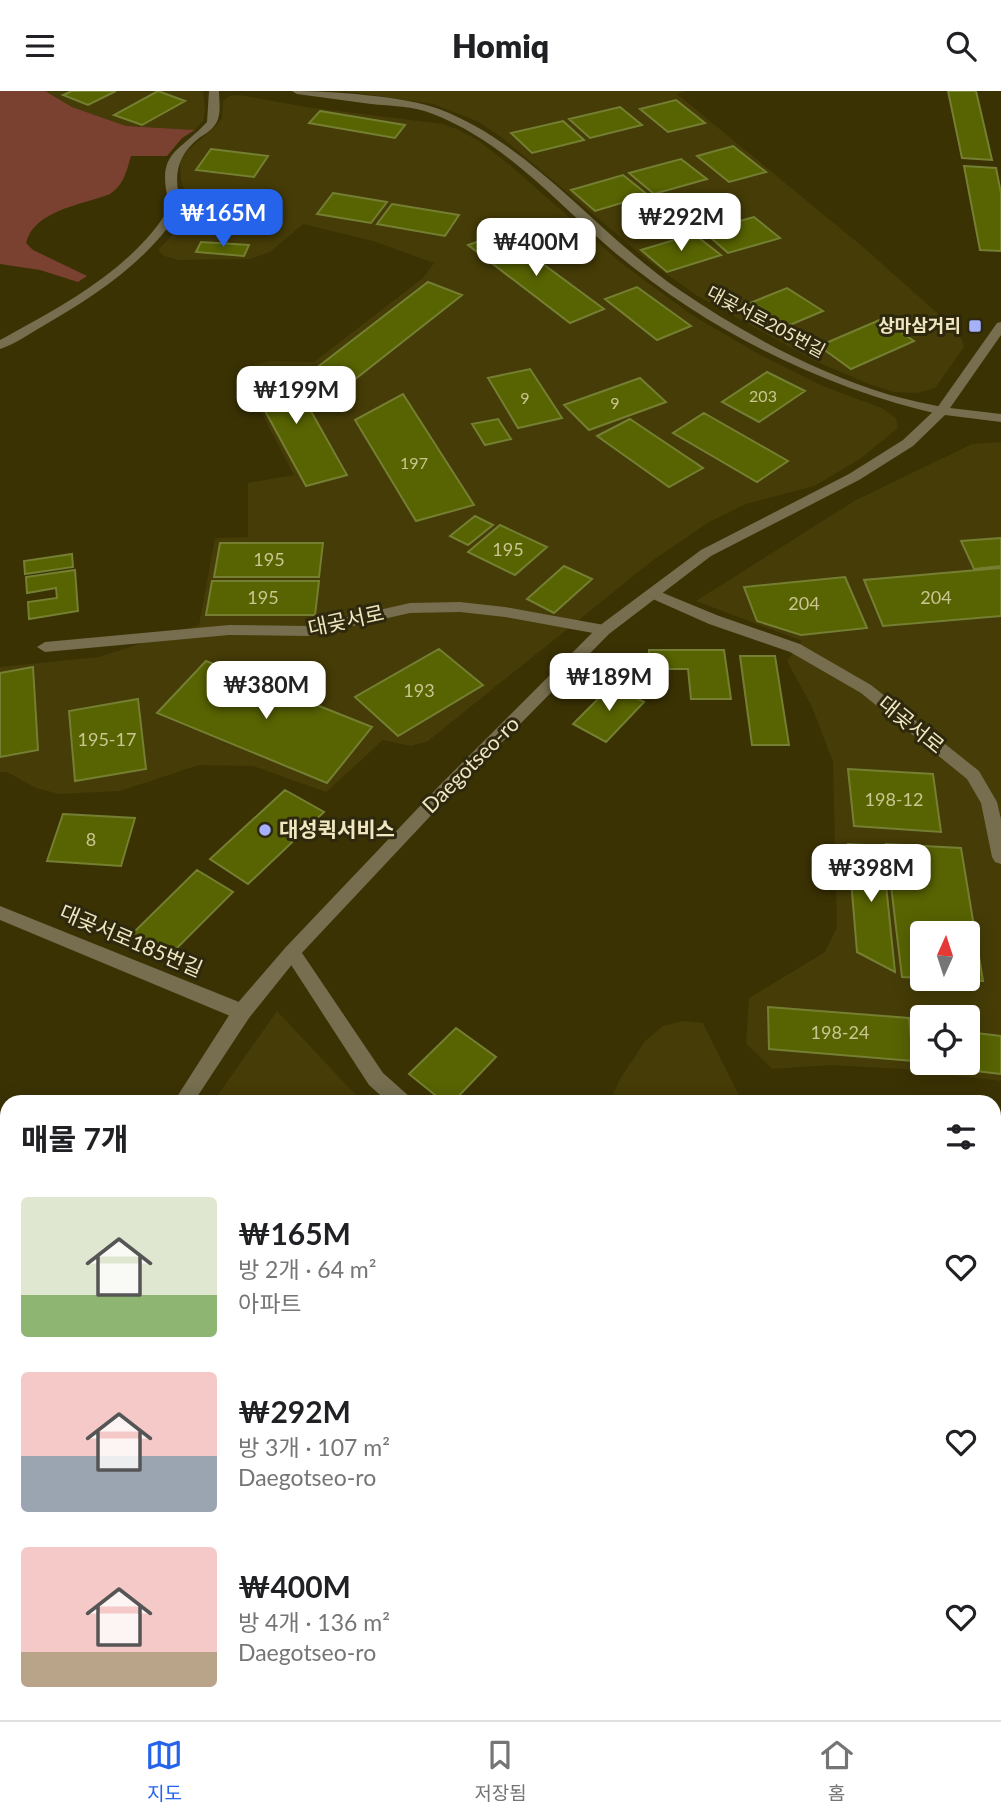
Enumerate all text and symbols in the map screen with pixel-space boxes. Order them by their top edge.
text: Homiq [452,26,549,65]
icon: menu [21,27,59,65]
icon: search [942,27,980,65]
pin: ₩165M [174,190,272,249]
pin: ₩292M [632,193,730,253]
text: ₩165M [180,198,266,226]
text: ₩292M [638,202,724,230]
pin: ₩400M [487,219,585,278]
text: ₩400M [493,227,579,255]
street label: 대곶서로205번길 [704,281,829,362]
place label: 상마삼거리 [878,314,961,336]
marker: 상마삼거리 [967,318,983,334]
pin: ₩199M [247,367,345,426]
text: ₩199M [253,375,339,403]
house number: 203 [749,386,777,405]
house number: 9 [520,388,530,407]
house number: 9 [610,393,620,412]
house number: 197 [400,453,428,472]
house number: 195 [492,538,524,560]
house number: 195 [253,548,285,570]
house number: 195 [247,586,279,608]
house number: 204 [920,586,952,608]
house number: 204 [788,592,820,614]
street label: 대곶서로 [305,599,386,640]
pin: ₩189M [560,653,658,713]
pin: ₩380M [217,661,315,721]
text: ₩189M [566,662,652,690]
text: ₩380M [223,670,309,698]
house number: 193 [403,679,435,701]
street label: 대곶서로 [874,690,950,758]
street label: Daegotseo-ro [416,710,523,817]
house number: 195-17 [78,728,136,750]
house number: 198-12 [865,788,923,810]
place label: 대성퀵서비스 [279,816,395,841]
marker: 대성퀵서비스 [257,822,273,838]
house number: 8 [86,828,96,850]
pin: ₩398M [822,845,920,904]
text: ₩398M [828,853,914,881]
street label: 대곶서로185번길 [57,898,207,981]
north arrow [910,921,980,991]
map controls [910,921,980,1075]
button: locate [910,1005,980,1075]
house number: 198-24 [811,1021,869,1043]
icon: filters [942,1118,980,1156]
text: 매물 7개 [21,1120,129,1156]
text: ₩165M [238,1215,351,1251]
icon: home [77,1225,161,1309]
icon: heart [942,1248,980,1286]
text: 방 2개 · 64 m² [238,1255,376,1283]
text: 아파트 [238,1289,301,1317]
text: ₩292M [238,1393,351,1429]
icon: home [77,1400,161,1484]
icon: heart [942,1423,980,1461]
text: 방 3개 · 107 m² [238,1433,390,1461]
text: Daegotseo-ro [238,1463,376,1491]
text: ₩400M [238,1568,351,1604]
icon: home [77,1575,161,1659]
icon: heart [942,1598,980,1636]
text: 방 4개 · 136 m² [238,1608,390,1636]
text: Daegotseo-ro [238,1638,376,1666]
tab: 지도 [145,1736,183,1805]
tab: 저장됨 [474,1736,527,1805]
tab: 홈 [818,1736,856,1805]

